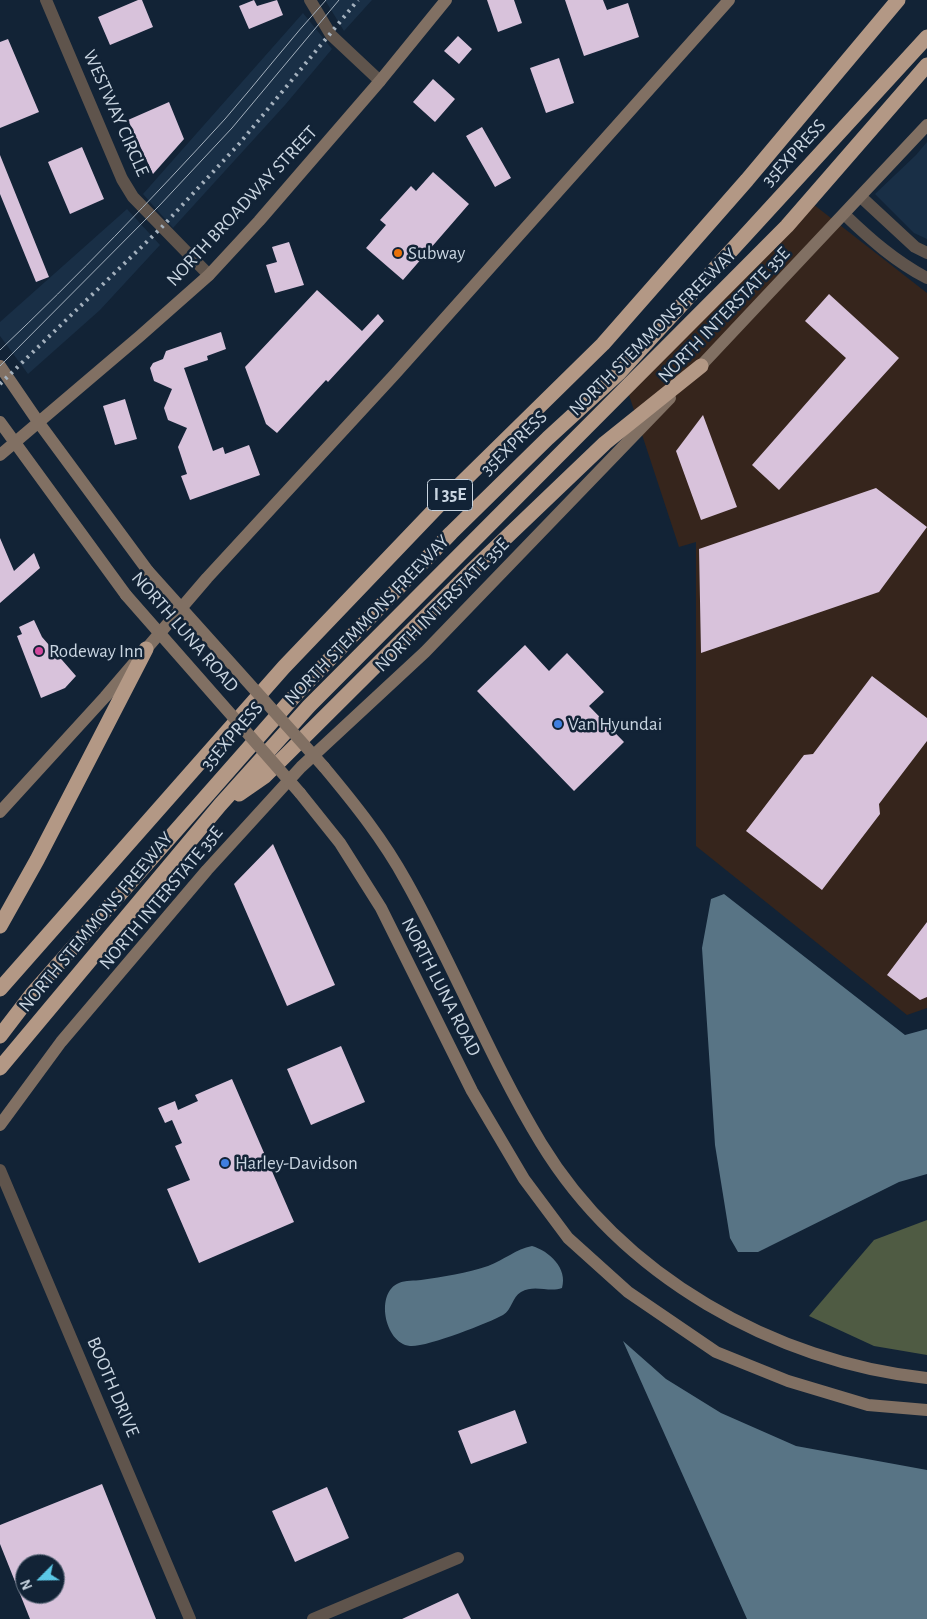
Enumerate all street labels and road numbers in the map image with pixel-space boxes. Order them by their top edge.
street label: WESTWAY CIRCLE [78,46,154,180]
street label: 35EXPRESS [757,115,831,191]
street label: NORTH BROADWAY STREET [162,121,322,291]
street label: NORTH INTERSTATE 35E [653,242,795,388]
street label: NORTH STEMMONS FREEWAY [564,243,742,421]
street label: 35EXPRESS [476,406,552,480]
road number: I 35E [428,480,472,510]
street label: NORTH STEMMONS FREEWAY [280,530,454,710]
street label: NORTH INTERSTATE 35E [370,533,514,677]
street label: NORTH LUNA ROAD [126,567,244,697]
street label: 35EXPRESS [196,697,268,775]
street label: NORTH INTERSTATE 35E [94,822,228,974]
street label: NORTH STEMMONS FREEWAY [14,827,178,1017]
street label: NORTH LUNA ROAD [396,914,486,1060]
street label: BOOTH DRIVE [82,1334,144,1440]

